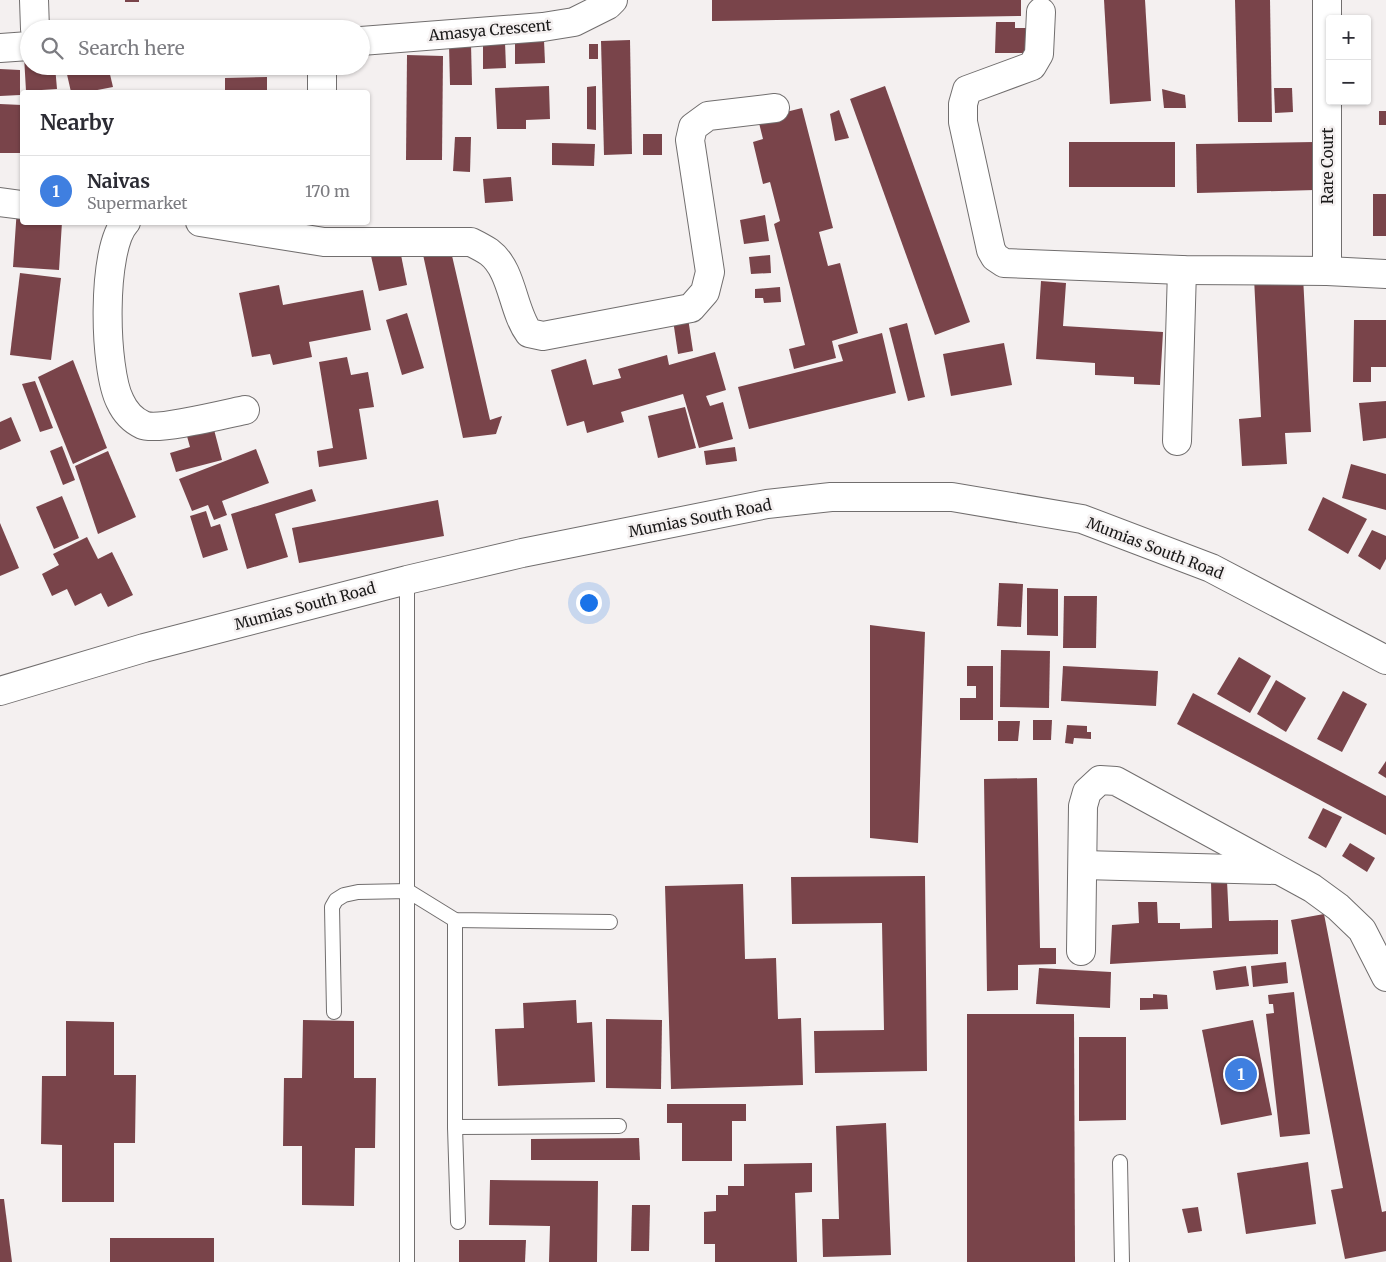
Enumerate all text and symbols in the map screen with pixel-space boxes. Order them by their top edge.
street label: Amasya Crescent [427,15,552,45]
map controls [1326,15,1371,105]
button: + [1326,15,1371,60]
search box [20,20,370,75]
icon: search [38,34,66,62]
text: Search here [78,36,185,60]
button: − [1326,60,1371,105]
text: Nearby [40,109,114,136]
street label: Rare Court [1318,128,1337,204]
text: Naivas [87,169,150,193]
text: 1 [52,181,60,201]
text: 170 m [305,181,350,201]
text: Supermarket [87,193,188,213]
street label: Mumias South Road [627,495,773,541]
street label: Mumias South Road [1084,513,1226,583]
street label: Mumias South Road [232,578,378,634]
your location [576,590,602,616]
pin: 1 [1225,1055,1257,1093]

